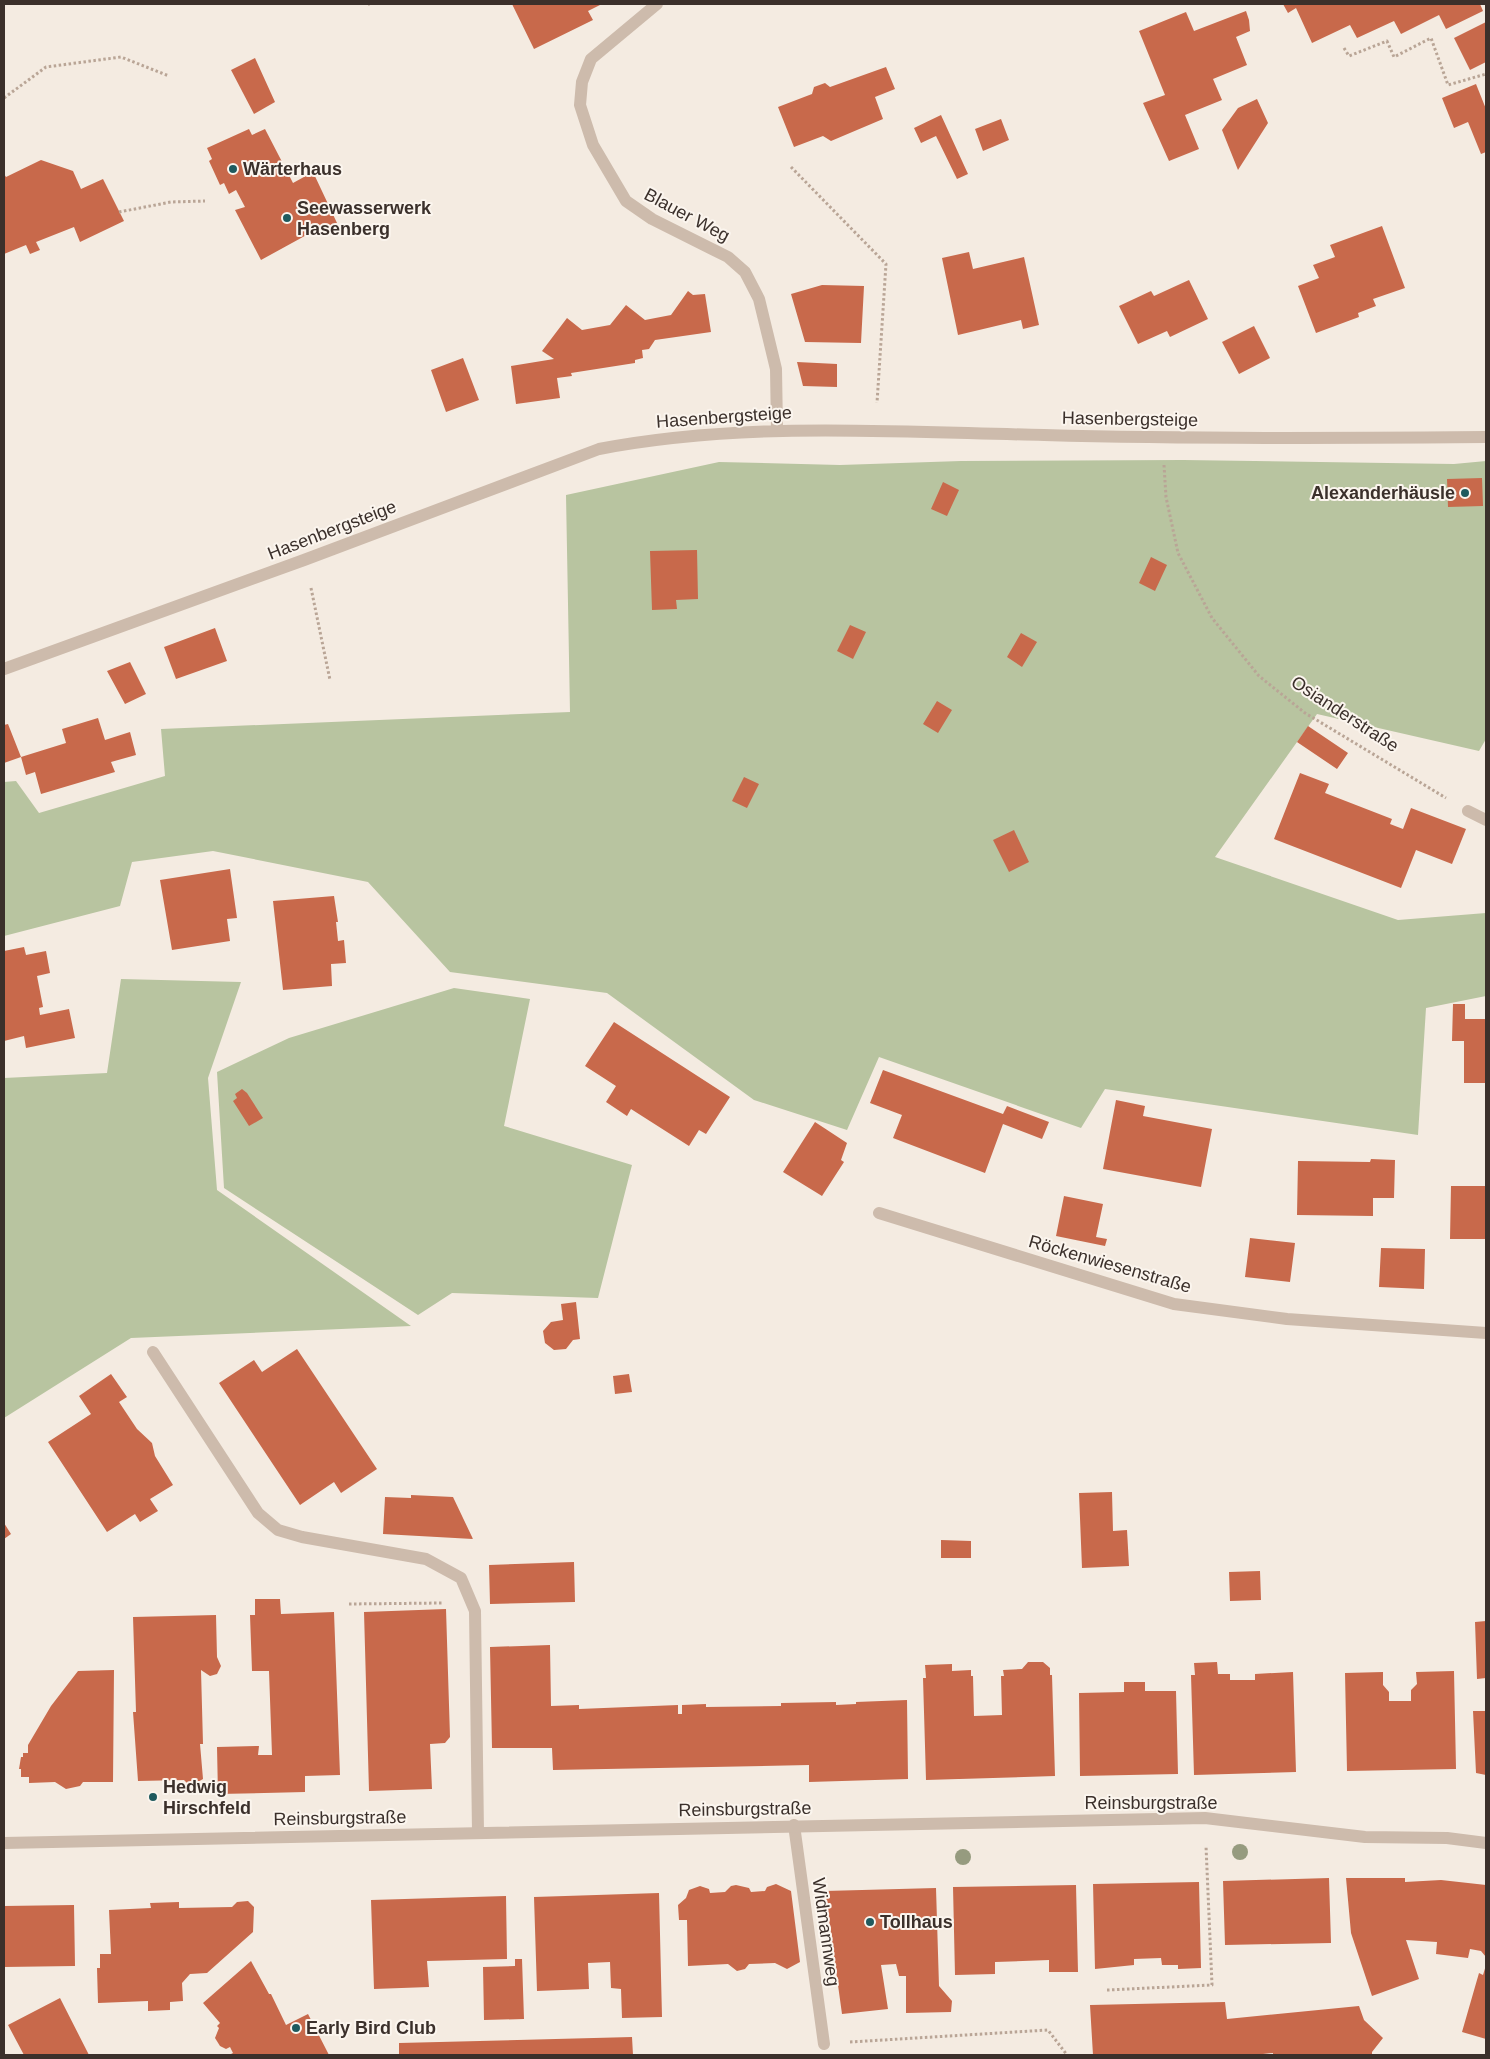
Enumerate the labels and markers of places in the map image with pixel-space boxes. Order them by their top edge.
place label: Wärterhaus [243,159,342,179]
marker: Wärterhaus [227,163,239,175]
place label: Seewasserwerk Hasenberg [297,198,432,239]
marker: Seewasserwerk Hasenberg [281,212,293,224]
place label: Alexanderhäusle [1311,483,1455,503]
marker: Alexanderhäusle [1459,487,1471,499]
place label: Hedwig Hirschfeld [163,1777,251,1818]
marker: Hedwig Hirschfeld [147,1791,159,1803]
place label: Tollhaus [880,1912,953,1932]
marker: Tollhaus [864,1916,876,1928]
place label: Early Bird Club [306,2018,436,2038]
marker: Early Bird Club [290,2022,302,2034]

